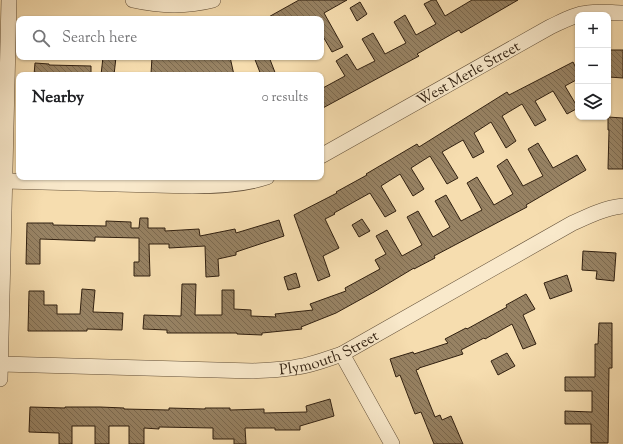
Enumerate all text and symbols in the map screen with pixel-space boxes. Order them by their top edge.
map controls [575,12,611,120]
button: + [575,12,611,48]
search box [16,16,324,60]
icon: search [30,27,52,49]
text: Search here [62,28,137,49]
street label: West Merle Street [413,37,525,112]
button: − [575,48,611,84]
button: layers [575,84,611,120]
text: Nearby [32,86,84,110]
text: 0 results [262,89,308,107]
street label: Plymouth Street [278,326,383,381]

